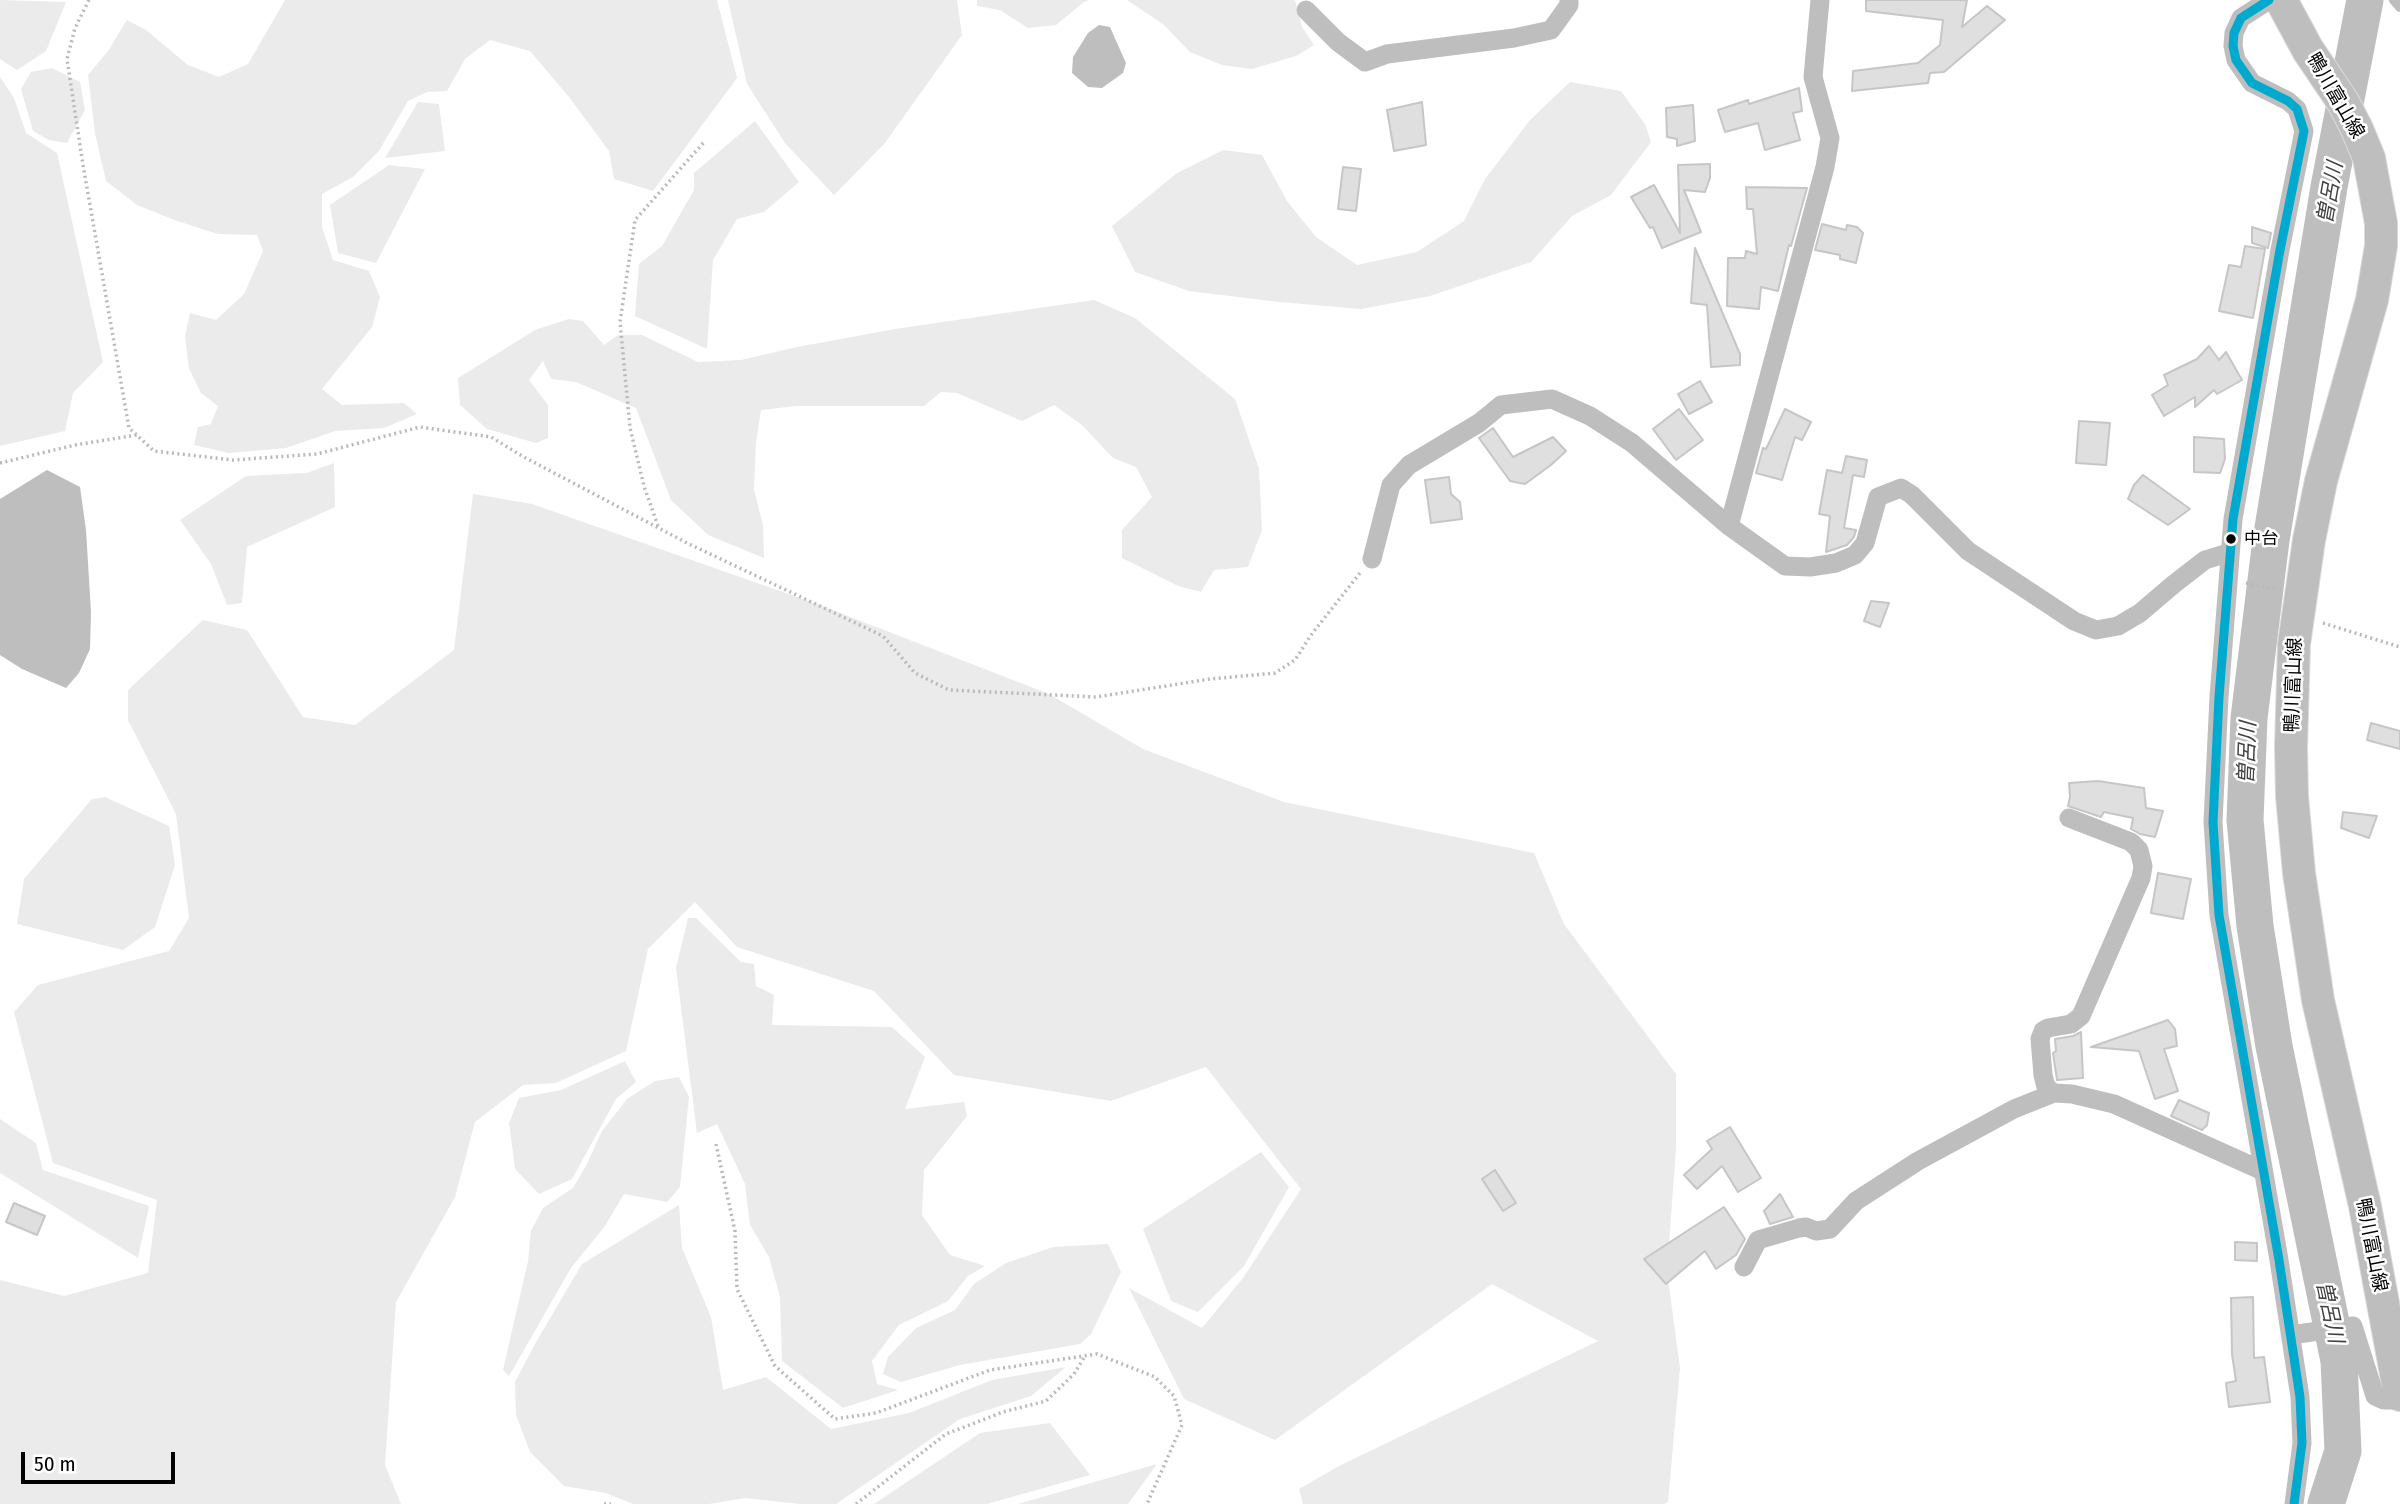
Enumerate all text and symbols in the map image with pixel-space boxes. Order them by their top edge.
street label: 鴨川富山線 [2301,49,2369,143]
water label: 曽呂川 [2313,160,2349,226]
place label: 中台 [2244,529,2278,549]
marker: 中台 [2224,532,2238,546]
street label: 鴨川富山線 [2281,637,2307,733]
water label: 曽呂川 [2234,721,2262,785]
street label: 鴨川富山線 [2351,1196,2391,1294]
water label: 曽呂川 [2310,1279,2348,1345]
scale bar [24,1438,178,1482]
text: 50 m [34,1451,76,1477]

